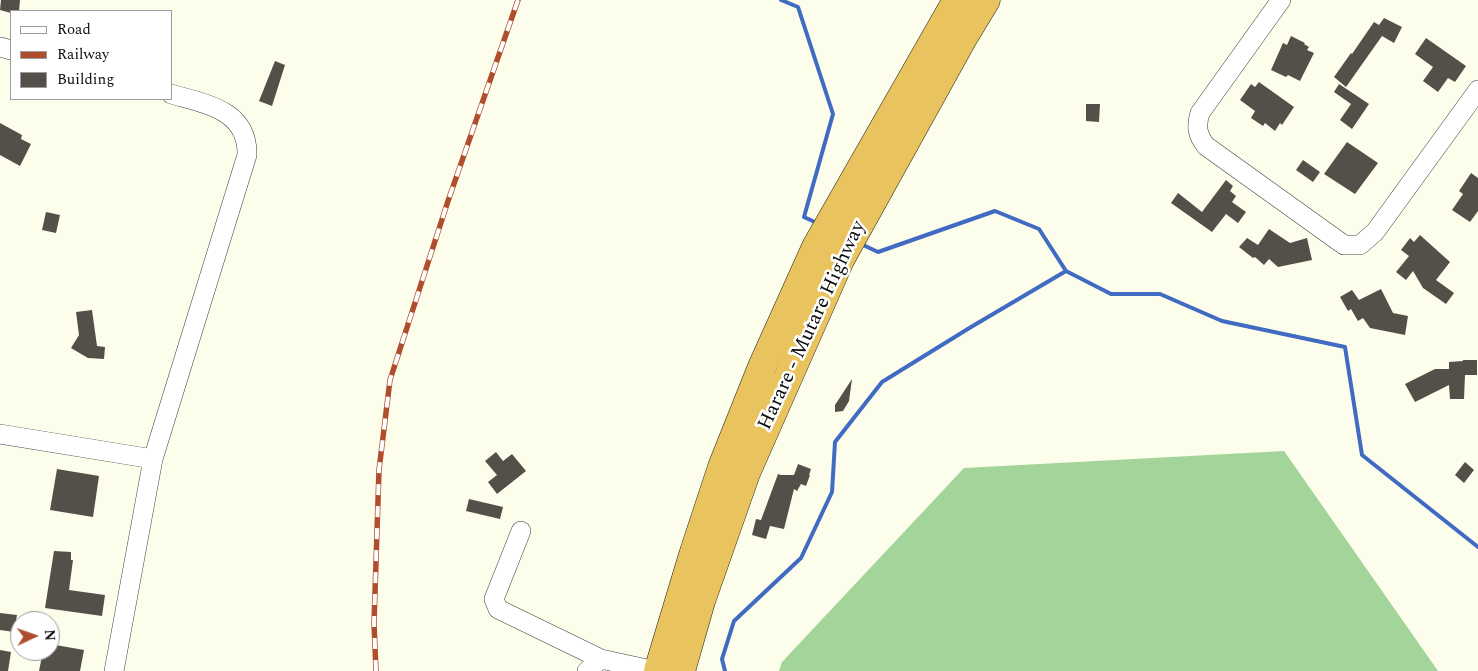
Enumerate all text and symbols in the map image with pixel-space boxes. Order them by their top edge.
legend [10,10,172,100]
text: Road [57,18,91,41]
text: Railway [57,43,109,66]
text: Building [57,68,114,91]
street label: Harare - Mutare Highway [754,218,872,434]
north arrow [10,611,60,661]
text: N [39,629,60,642]

